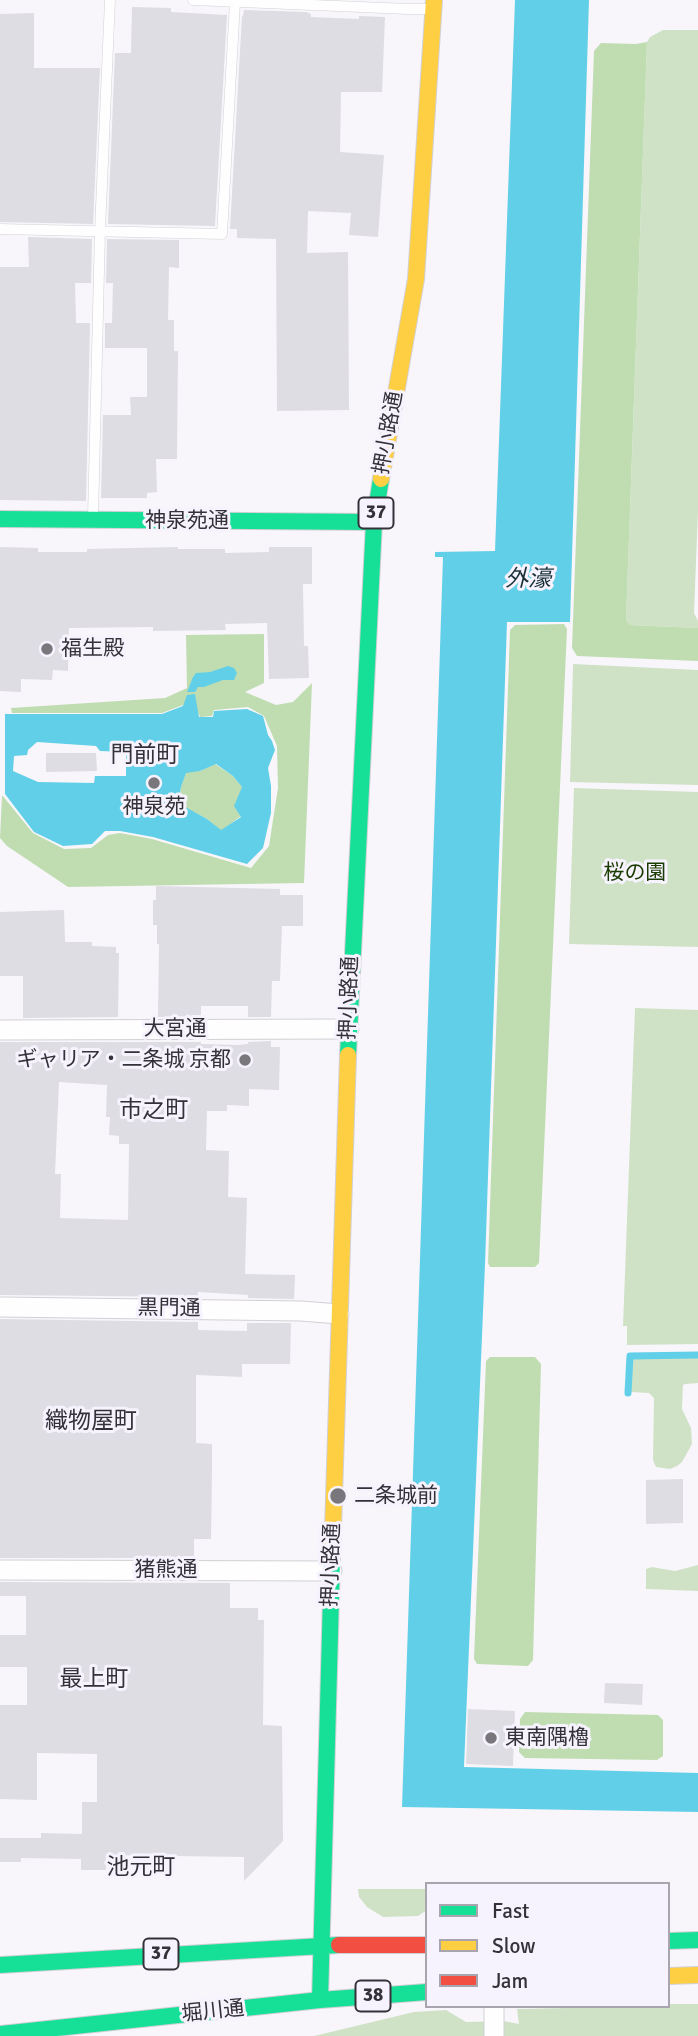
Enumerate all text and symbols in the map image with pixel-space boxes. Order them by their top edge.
street label: 押小路通 [369,389,409,477]
road number: 37 [358,498,394,528]
street label: 神泉苑通 [145,508,229,534]
water label: 外濠 [505,566,551,594]
place label: 福生殿 [61,636,124,662]
marker: 福生殿 [39,641,55,657]
district label: 門前町 [111,742,179,770]
marker: 神泉苑 [146,775,162,791]
place label: 神泉苑 [123,794,185,820]
park label: 桜の園 [604,860,666,886]
street label: 押小路通 [336,956,364,1040]
street label: 大宮通 [144,1016,206,1042]
place label: ギャリア・二条城 京都 [16,1047,231,1073]
marker: ギャリア・二条城 京都 [237,1052,253,1068]
district label: 市之町 [120,1097,188,1125]
street label: 黒門通 [137,1296,201,1322]
district label: 織物屋町 [45,1408,137,1436]
place label: 二条城前 [354,1483,438,1509]
marker: 二条城前 [328,1486,348,1506]
street label: 押小路通 [318,1523,346,1607]
street label: 猪熊通 [135,1557,197,1583]
district label: 最上町 [60,1666,128,1694]
place label: 東南隅櫓 [505,1725,589,1751]
marker: 東南隅櫓 [483,1730,499,1746]
district label: 池元町 [107,1854,175,1882]
legend [425,1882,670,2008]
text: Fast [492,1898,529,1924]
text: Slow [492,1933,536,1959]
road number: 37 [144,1938,178,1970]
text: Jam [492,1968,528,1994]
road number: 38 [356,1980,390,2012]
street label: 堀川通 [180,1996,246,2028]

